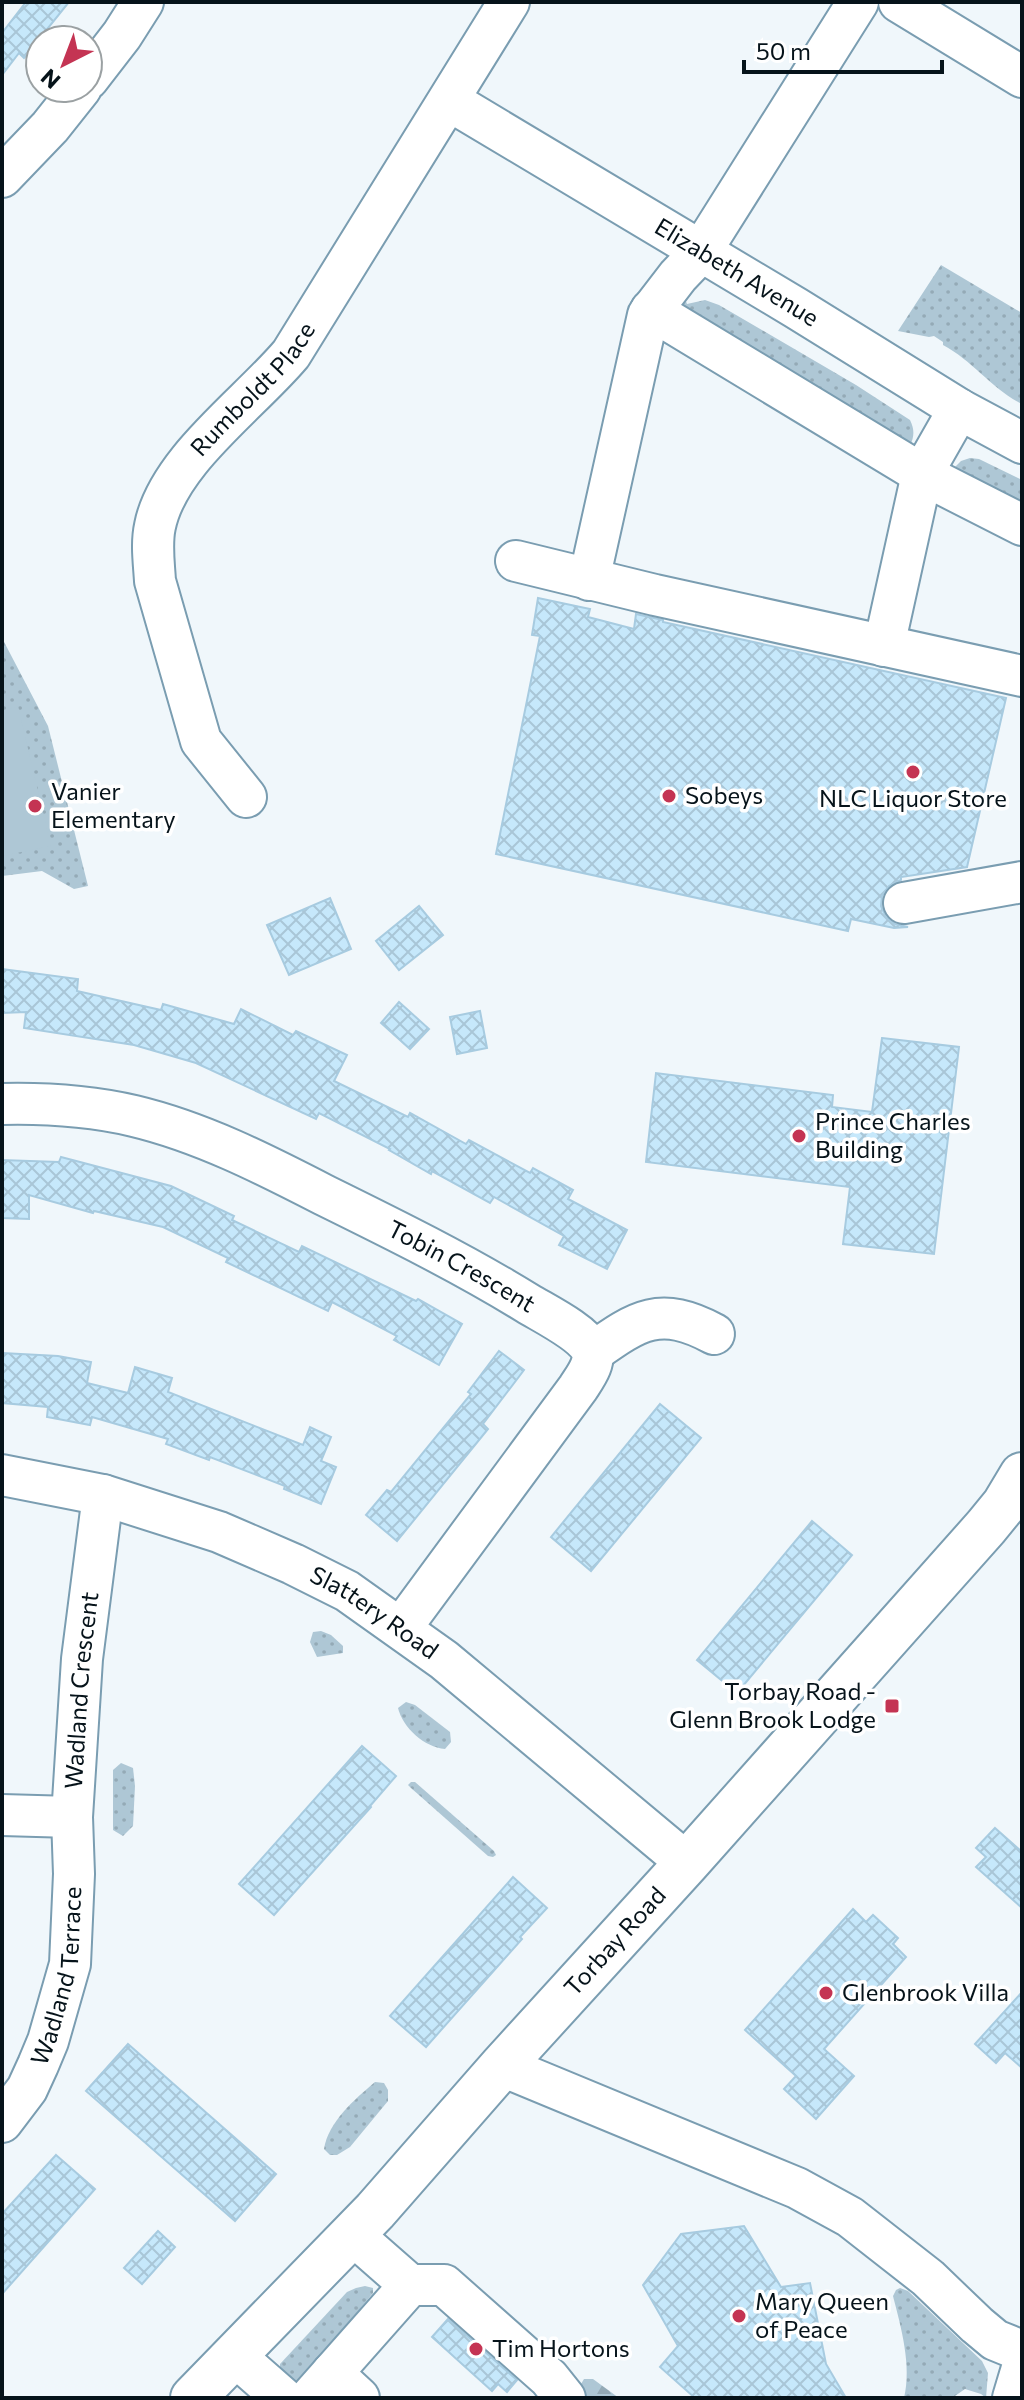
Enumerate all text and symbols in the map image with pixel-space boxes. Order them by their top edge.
north arrow [24,24,104,104]
scale bar [744,24,942,74]
text: 50 m [756,36,811,65]
text: N [35,64,65,95]
street label: Elizabeth Avenue [650,211,825,332]
street label: Rumboldt Place [184,316,320,461]
marker: NLC Liquor Store [904,763,922,781]
place label: Vanier Elementary [51,776,176,833]
place label: Sobeys [685,780,763,809]
place label: NLC Liquor Store [819,783,1007,812]
marker: Sobeys [660,787,678,805]
marker: Vanier Elementary [26,797,44,815]
place label: Prince Charles Building [815,1106,971,1163]
marker: Prince Charles Building [790,1127,808,1145]
street label: Tobin Crescent [383,1213,541,1318]
street label: Slattery Road [306,1559,444,1664]
street label: Wadland Crescent [58,1590,104,1790]
place label: Torbay Road - Glenn Brook Lodge [669,1676,876,1733]
marker: Torbay Road - Glenn Brook Lodge [883,1697,901,1715]
street label: Torbay Road [557,1880,671,2001]
street label: Wadland Terrace [24,1886,86,2069]
place label: Glenbrook Villa [842,1977,1009,2006]
marker: Glenbrook Villa [817,1984,835,2002]
place label: Mary Queen of Peace [755,2286,889,2343]
marker: Mary Queen of Peace [730,2307,748,2325]
place label: Tim Hortons [492,2333,630,2362]
marker: Tim Hortons [467,2340,485,2358]

